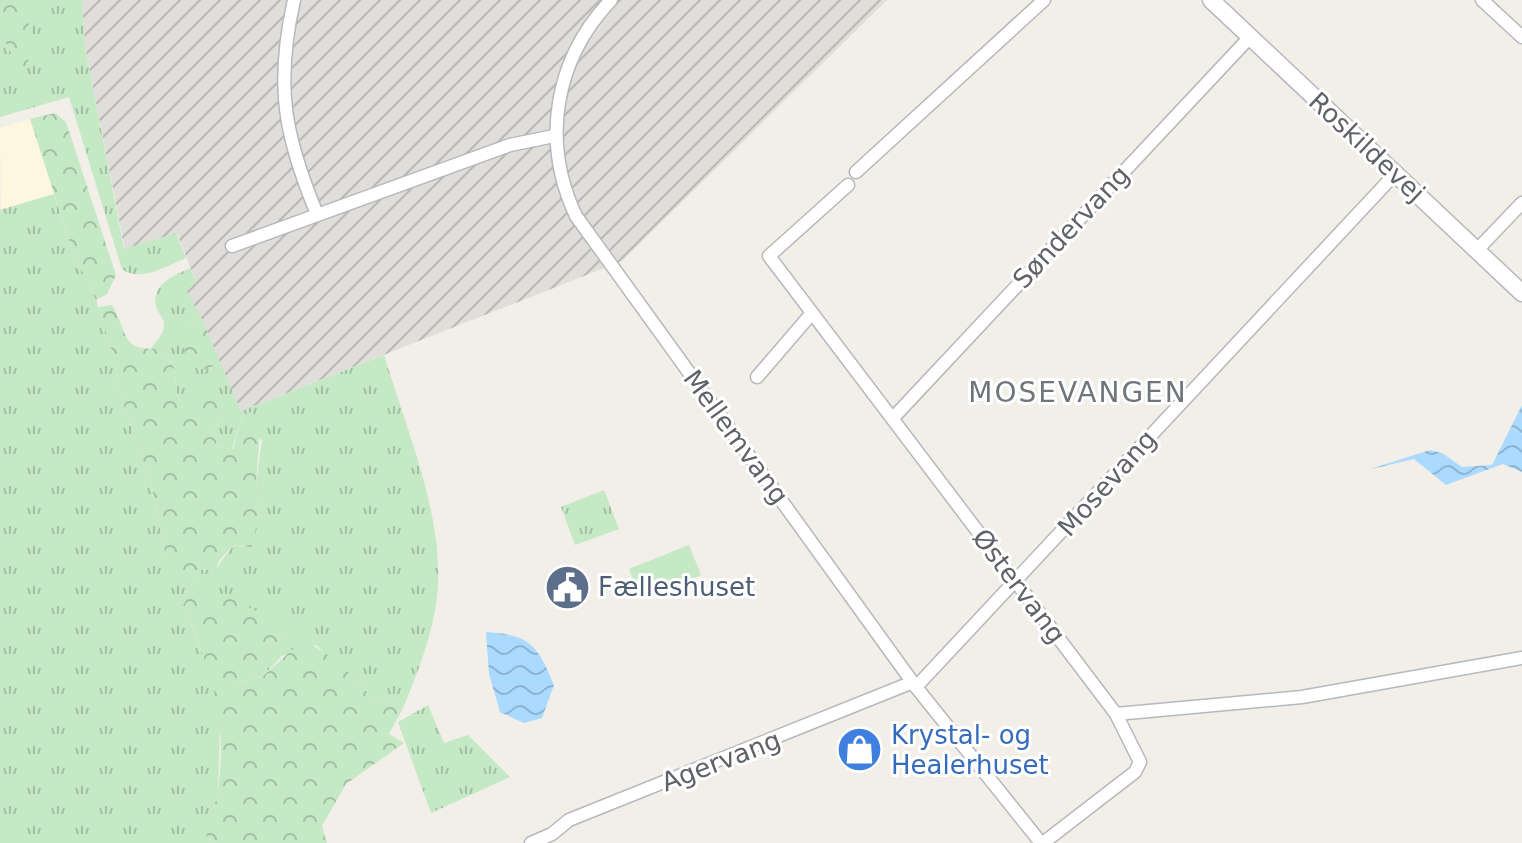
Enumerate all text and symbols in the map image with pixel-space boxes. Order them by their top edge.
street label: Roskildevej [1303,86,1431,208]
street label: Søndervang [1007,160,1135,294]
street label: Mellemvang [677,364,795,510]
district label: MOSEVANGEN [968,376,1188,409]
street label: Mosevang [1052,424,1162,542]
street label: Østervang [966,523,1072,649]
public building icon: Fælleshuset [543,563,591,611]
place label: Fælleshuset [598,572,755,602]
place label: Krystal- og Healerhuset [891,720,1049,780]
street label: Agervang [657,725,785,797]
shop icon: Krystal- og Healerhuset [836,726,884,774]

